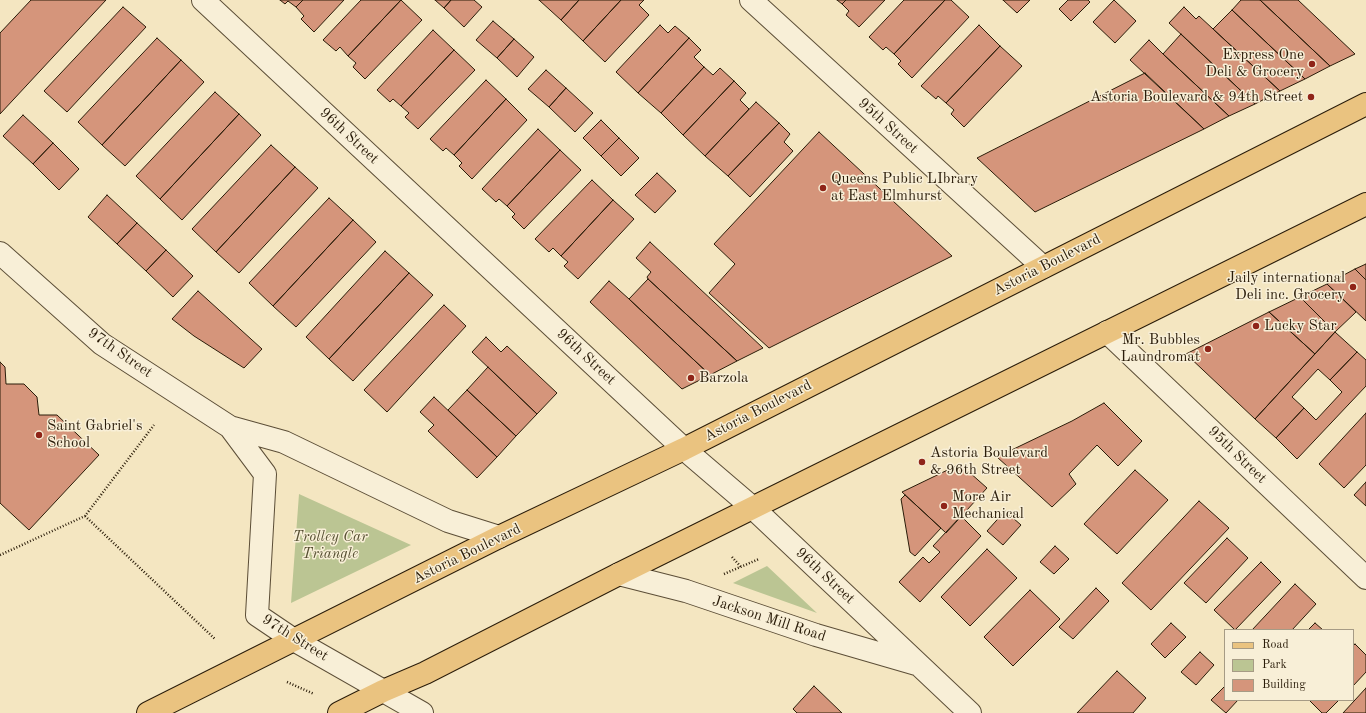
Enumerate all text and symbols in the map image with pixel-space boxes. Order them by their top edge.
place label: Express One Deli & Grocery [1205,46,1304,81]
marker: Express One Deli & Grocery [1307,59,1317,69]
place label: Astoria Boulevard & 94th Street [1090,88,1303,106]
marker: Astoria Boulevard & 94th Street [1306,92,1316,102]
street label: 95th Street [854,94,922,158]
street label: 96th Street [316,104,382,168]
place label: Queens Public LIbrary at East Elmhurst [831,170,978,205]
marker: Queens Public LIbrary at East Elmhurst [818,183,828,193]
street label: Astoria Boulevard [990,230,1104,300]
place label: Jaily international Deli inc. Grocery [1227,269,1345,304]
marker: Jaily international Deli inc. Grocery [1348,282,1358,292]
place label: Lucky Star [1264,317,1337,335]
marker: Lucky Star [1251,321,1261,331]
street label: 97th Street [84,324,156,382]
street label: 96th Street [553,325,619,389]
place label: Mr. Bubbles Laundromat [1120,331,1200,366]
marker: Mr. Bubbles Laundromat [1203,344,1213,354]
place label: Barzola [699,369,748,387]
marker: Barzola [686,373,696,383]
street label: Astoria Boulevard [701,376,815,446]
place label: Saint Gabriel's School [47,417,142,452]
street label: 95th Street [1204,423,1270,487]
marker: Saint Gabriel's School [34,430,44,440]
place label: Astoria Boulevard & 96th Street [930,444,1048,479]
marker: Astoria Boulevard & 96th Street [917,457,927,467]
place label: More Air Mechanical [952,488,1024,523]
marker: More Air Mechanical [939,501,949,511]
street label: Astoria Boulevard [410,520,524,588]
park label: Trolley Car Triangle [293,528,367,563]
street label: 96th Street [792,544,858,608]
street label: Jackson Mill Road [710,592,828,646]
street label: 97th Street [259,611,331,665]
legend [1224,629,1354,701]
text: Road [1262,639,1289,651]
text: Park [1262,659,1287,671]
text: Building [1262,679,1306,691]

